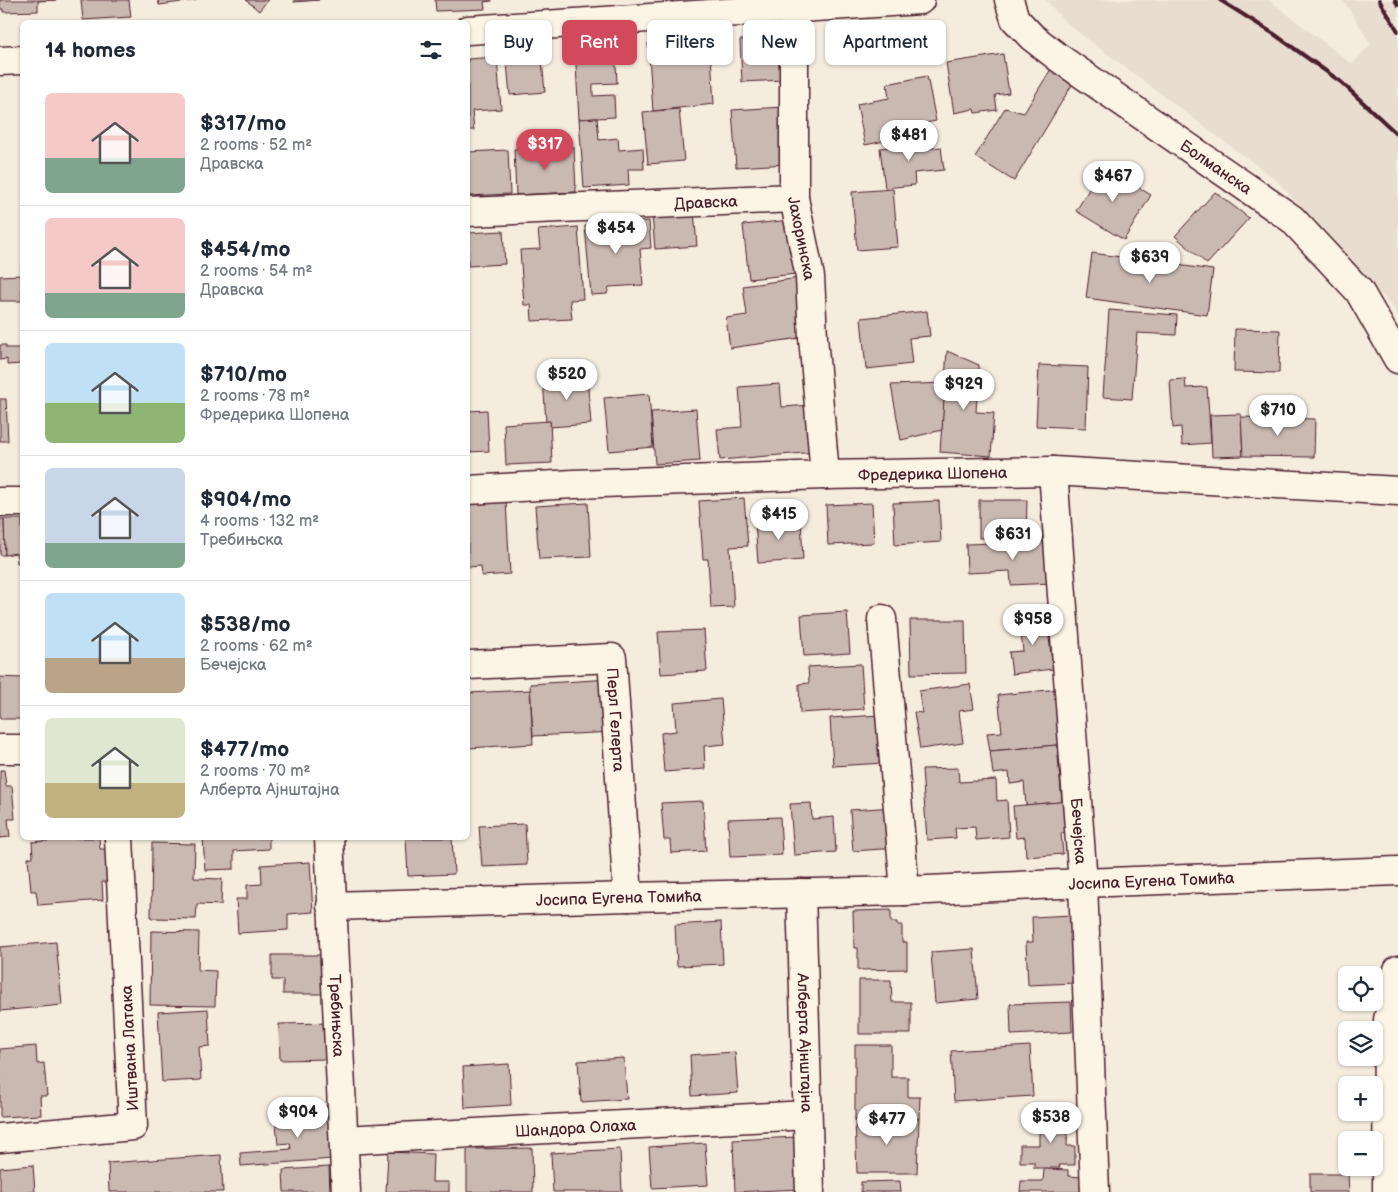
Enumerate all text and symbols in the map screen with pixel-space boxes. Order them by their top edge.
chip: Buy [485,20,552,65]
chip: Rent [562,20,637,65]
chip: Filters [647,20,733,65]
chip: New [743,20,815,65]
chip: Apartment [825,20,946,65]
icon: filters [417,36,445,64]
text: 14 homes [45,38,136,63]
text: $317/mo [200,111,286,136]
icon: home [85,113,145,173]
pin: $481 [879,120,939,162]
text: $481 [891,126,927,145]
pin: $317 [515,128,575,171]
text: $317 [527,135,563,154]
text: 2 rooms · 52 m² [200,136,312,155]
street label: Болманска [1176,136,1255,200]
text: Дравска [200,155,264,174]
pin: $467 [1083,160,1143,203]
text: $467 [1094,167,1132,186]
street label: Дравска [674,192,739,214]
street label: Јахоринска [783,195,819,283]
pin: $454 [586,212,646,255]
text: $454 [597,219,635,238]
text: $454/mo [200,237,290,262]
icon: home [85,238,145,298]
pin: $639 [1120,242,1180,284]
text: $639 [1131,248,1169,267]
text: 2 rooms · 54 m² [200,262,312,281]
text: Дравска [200,281,264,300]
pin: $520 [537,358,597,401]
text: $710/mo [200,362,287,387]
icon: home [85,363,145,423]
text: $520 [547,365,587,384]
pin: $929 [934,368,994,411]
text: $929 [945,375,983,394]
text: 2 rooms · 78 m² [200,387,310,406]
pin: $710 [1248,394,1308,437]
text: $710 [1260,401,1296,420]
text: Фредерика Шопена [200,406,349,425]
street label: Фредерика Шопена [858,464,1008,485]
text: $904/mo [200,487,291,512]
icon: home [85,488,145,548]
pin: $415 [749,498,809,541]
text: $415 [761,505,797,524]
text: 4 rooms · 132 m² [200,512,319,531]
pin: $631 [983,518,1043,561]
text: $631 [995,525,1031,544]
text: Требињска [200,531,283,550]
pin: $958 [1003,604,1063,646]
text: $958 [1014,610,1052,629]
text: $538/mo [200,612,291,637]
icon: home [85,613,145,673]
text: 2 rooms · 62 m² [200,637,313,656]
text: Бечејска [200,656,266,675]
street label: Перл Гелерта [602,667,628,773]
text: $477/mo [200,737,289,762]
icon: home [85,738,145,798]
text: 2 rooms · 70 m² [200,762,310,781]
text: Алберта Ајнштајна [200,781,340,800]
street label: Бечејска [1066,797,1090,866]
street label: Јосипа Еугена Томића [1068,869,1236,895]
street label: Јосипа Еугена Томића [536,887,703,911]
map controls [1338,966,1383,1176]
button: locate [1338,966,1383,1011]
street label: Алберта Ајнштајна [792,972,816,1114]
street label: Требињска [325,974,348,1058]
street label: Иштвана Латака [118,984,143,1111]
button: layers [1338,1021,1383,1066]
button: + [1338,1076,1383,1121]
pin: $904 [268,1096,328,1139]
pin: $538 [1021,1102,1081,1144]
text: $904 [278,1103,318,1122]
pin: $477 [857,1104,917,1146]
text: $538 [1032,1108,1070,1127]
text: $477 [868,1110,906,1129]
street label: Шандора Олаха [515,1116,637,1142]
button: − [1338,1131,1383,1176]

